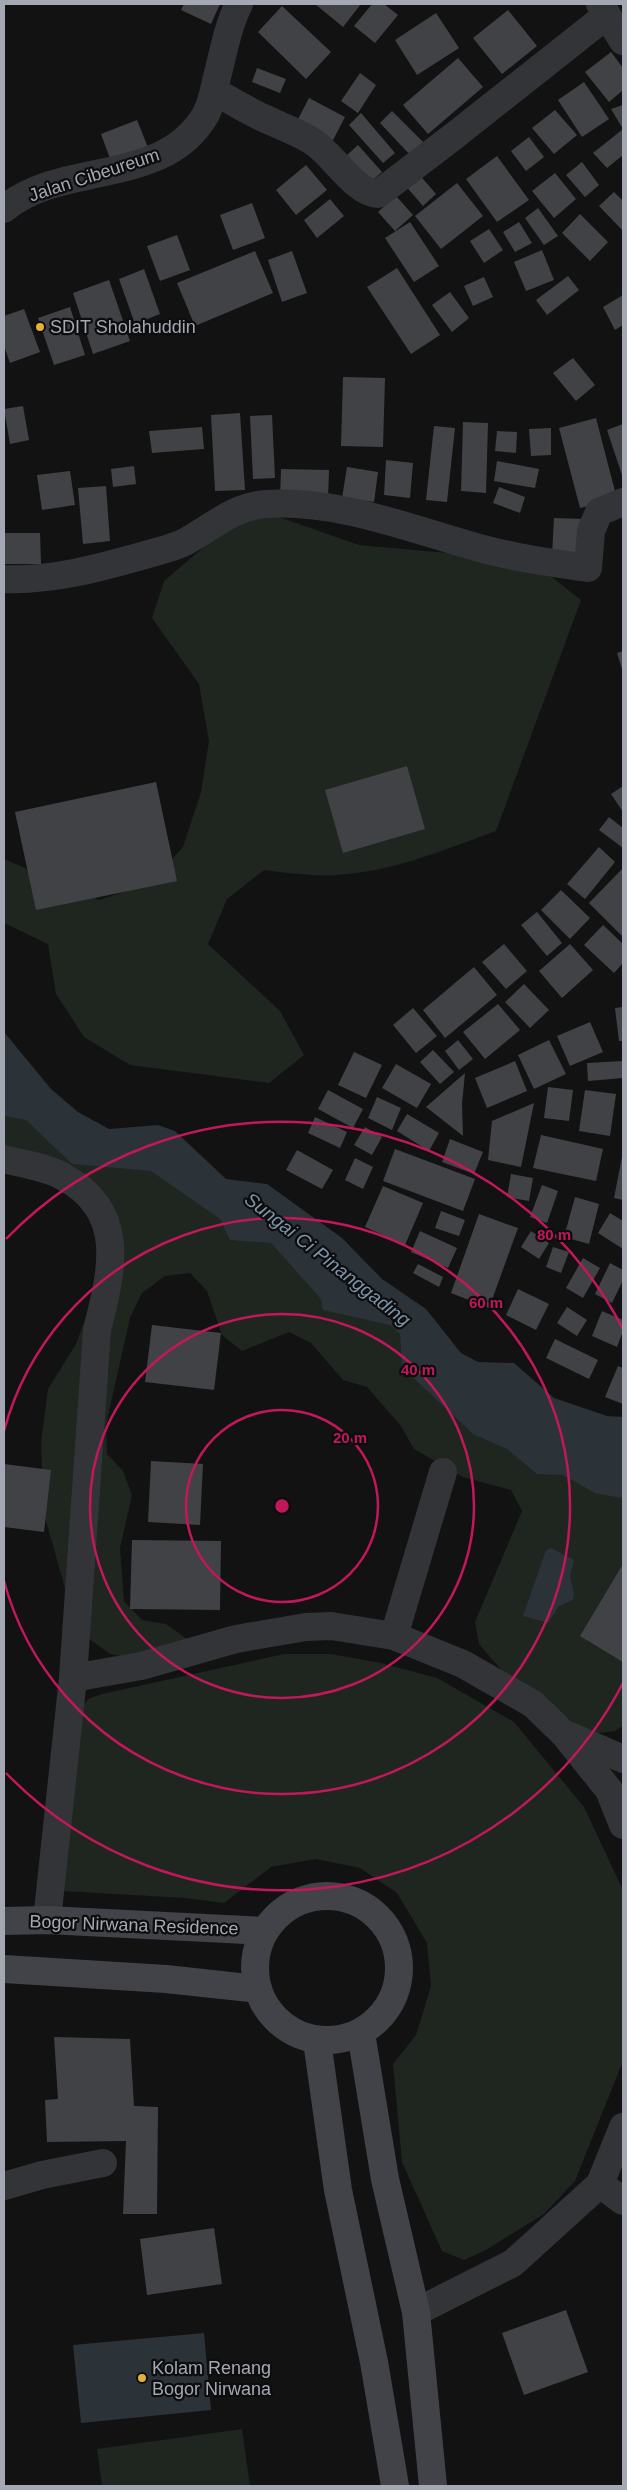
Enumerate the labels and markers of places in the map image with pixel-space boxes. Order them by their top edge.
place label: SDIT Sholahuddin [50,317,196,337]
marker: SDIT Sholahuddin [34,321,46,333]
centre of rings [273,1497,291,1515]
place label: Kolam Renang Bogor Nirwana [152,2358,272,2399]
marker: Kolam Renang Bogor Nirwana [136,2372,148,2384]

